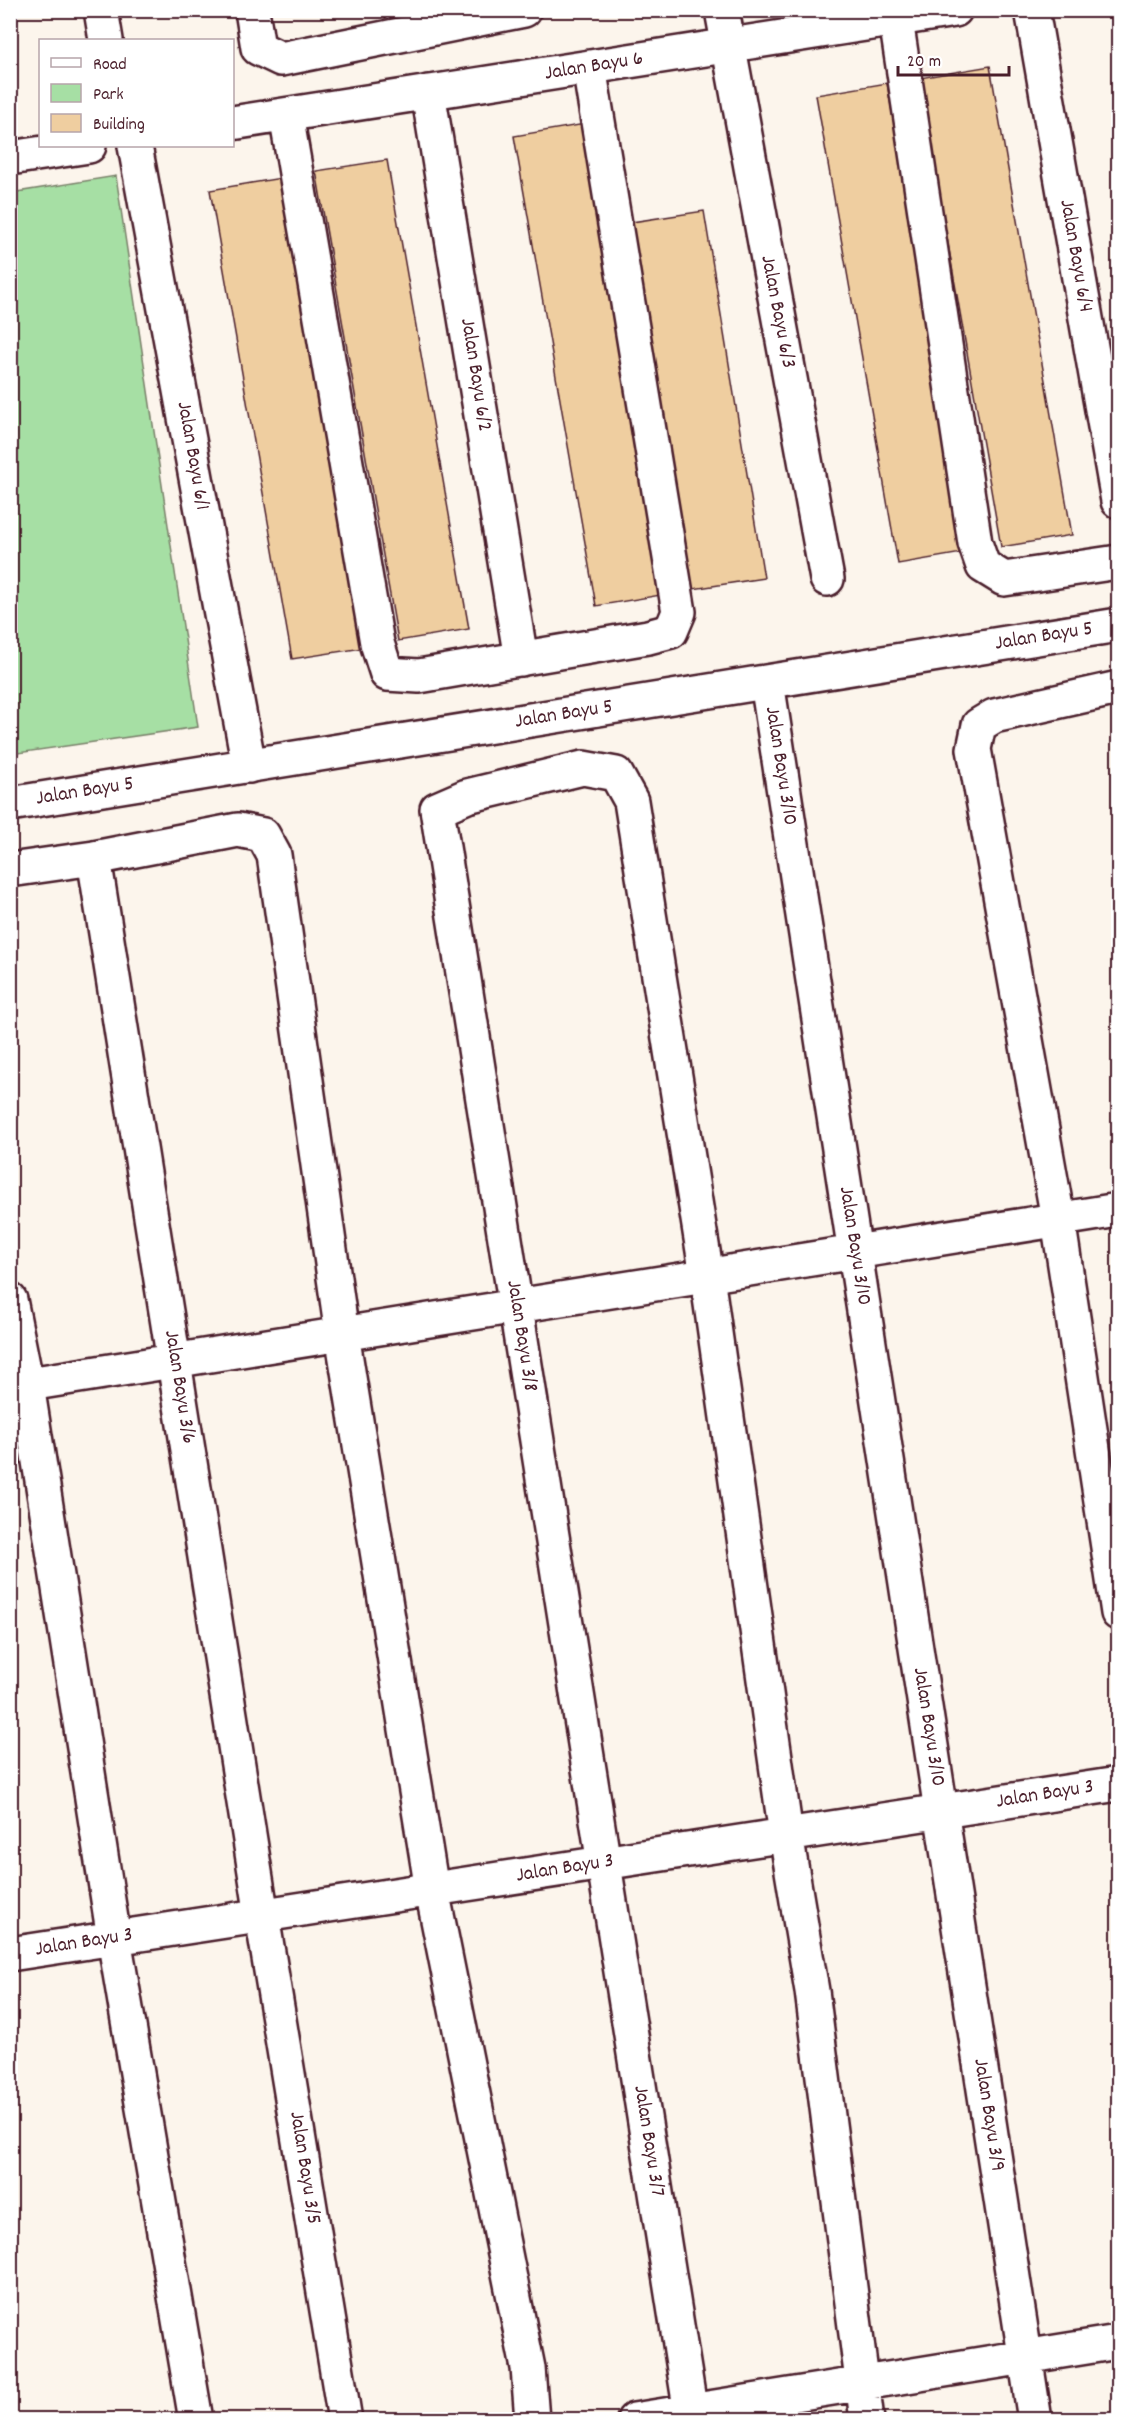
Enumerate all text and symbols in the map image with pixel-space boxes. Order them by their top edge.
legend [39,39,234,147]
scale bar [898,39,1009,77]
street label: Jalan Bayu 6 [543,44,645,90]
text: 20 m [907,50,941,75]
text: Road [93,53,127,78]
text: Park [93,83,124,108]
text: Building [93,113,145,138]
street label: Jalan Bayu 6/4 [1050,197,1100,315]
street label: Jalan Bayu 6/3 [751,253,803,371]
street label: Jalan Bayu 6/2 [451,316,499,434]
street label: Jalan Bayu 6/1 [168,399,216,513]
street label: Jalan Bayu 5 [993,614,1095,660]
street label: Jalan Bayu 5 [513,692,615,738]
street label: Jalan Bayu 3/10 [756,704,804,828]
street label: Jalan Bayu 5 [34,769,136,815]
street label: Jalan Bayu 3/10 [830,1184,878,1308]
street label: Jalan Bayu 3/8 [497,1278,545,1394]
street label: Jalan Bayu 3/6 [155,1328,203,1446]
street label: Jalan Bayu 3/10 [904,1665,952,1789]
street label: Jalan Bayu 3 [994,1772,1096,1818]
street label: Jalan Bayu 3 [514,1846,616,1892]
street label: Jalan Bayu 3 [33,1920,135,1966]
street label: Jalan Bayu 3/9 [964,2056,1012,2174]
street label: Jalan Bayu 3/7 [624,2083,672,2199]
street label: Jalan Bayu 3/5 [280,2109,328,2227]

